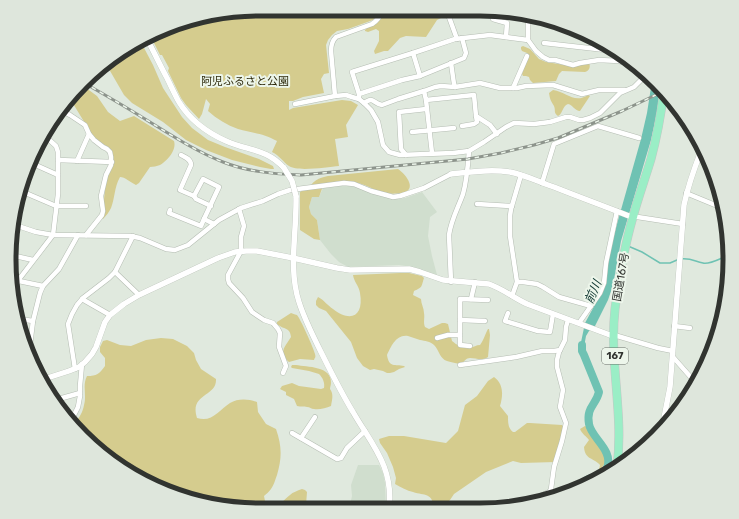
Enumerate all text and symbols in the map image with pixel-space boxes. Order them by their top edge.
park label: 阿児ふるさと公園 [201,75,289,88]
street label: 国道167号 [610,251,632,303]
water label: 前川 [582,276,605,306]
road number: 167 [602,348,628,364]

